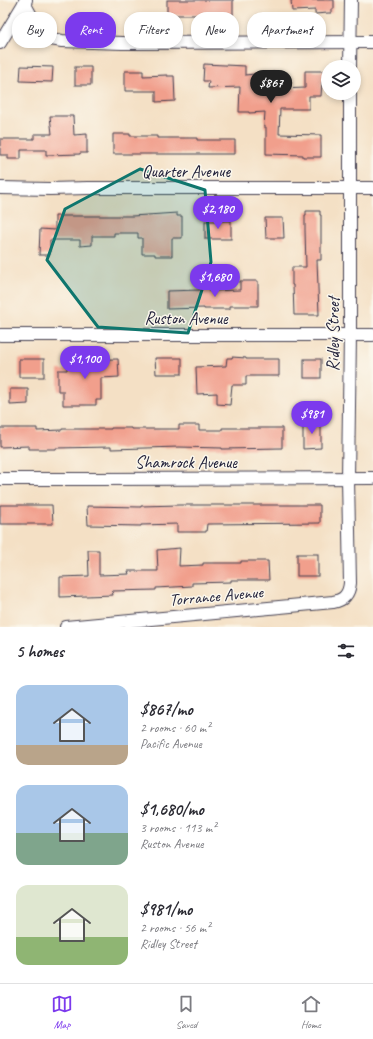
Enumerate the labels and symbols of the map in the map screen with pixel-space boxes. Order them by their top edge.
pin: $867 [247,70,295,104]
street label: Quarter Avenue [142,161,232,182]
pin: $2,180 [185,196,251,230]
pin: $1,680 [182,264,248,298]
street label: Ridley Street [323,294,344,371]
street label: Ruston Avenue [144,308,229,329]
pin: $1,100 [52,346,118,380]
pin: $981 [288,401,336,435]
street label: Shamrock Avenue [135,452,238,473]
street label: Torrance Avenue [168,581,265,611]

